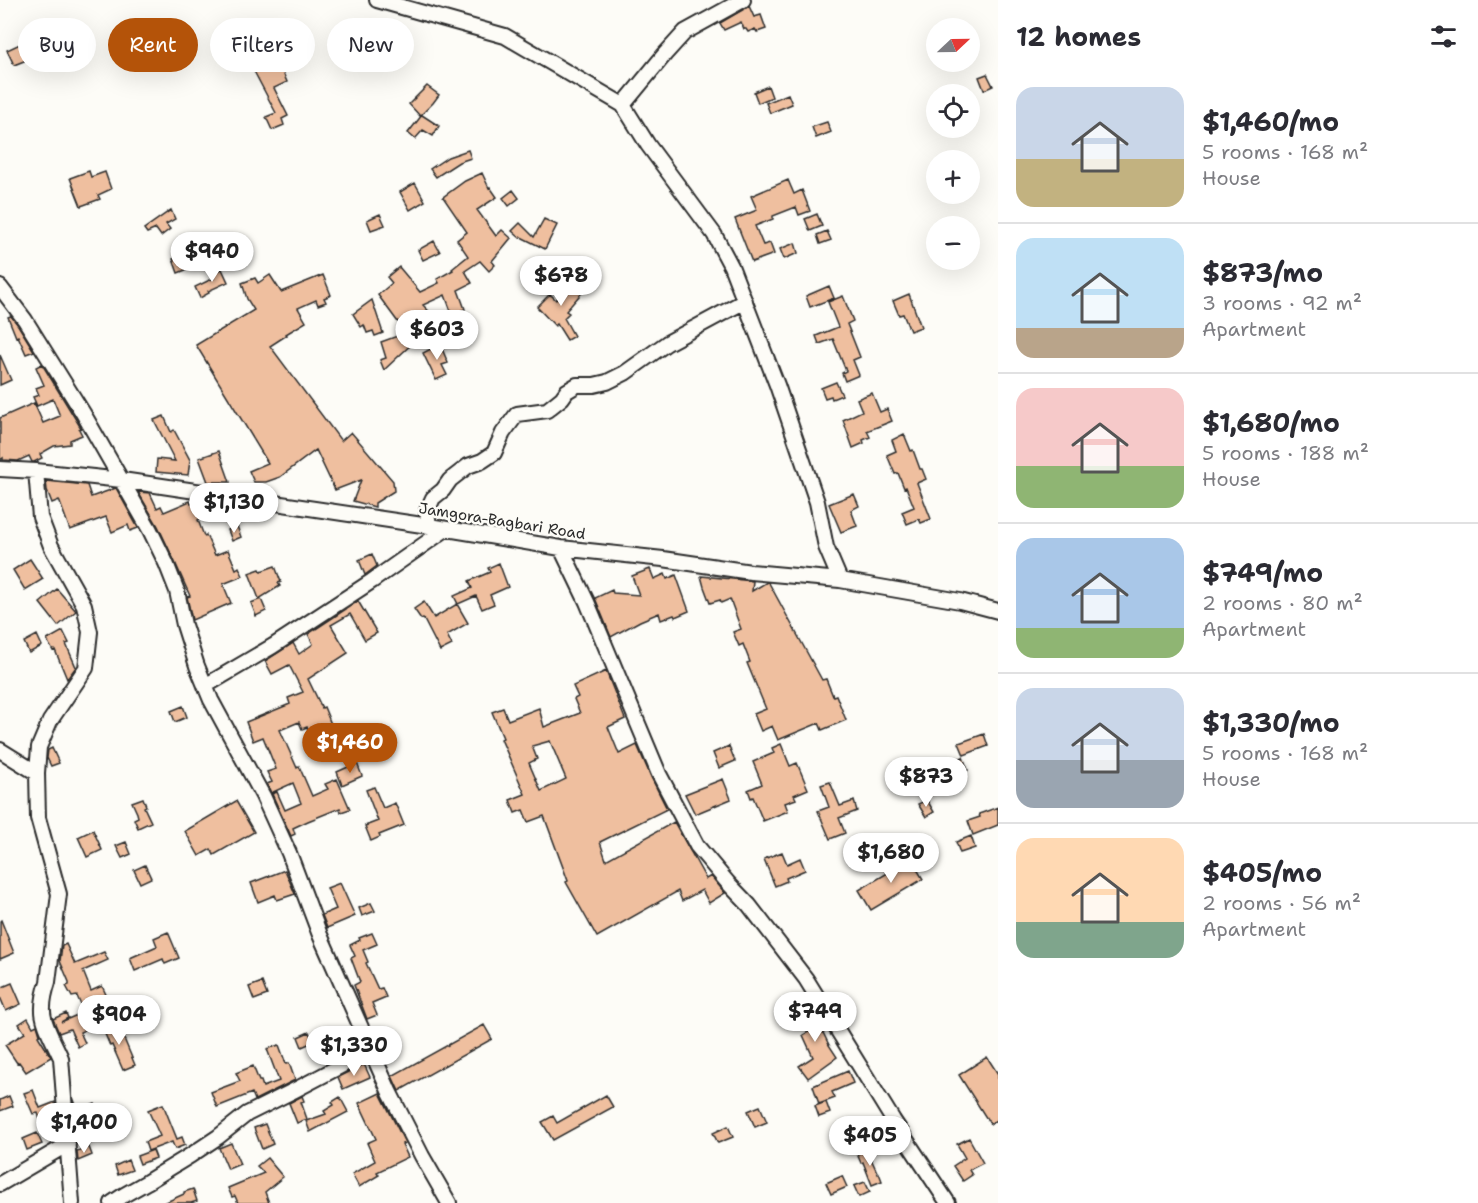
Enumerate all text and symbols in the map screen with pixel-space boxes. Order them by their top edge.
chip: Buy [18,18,96,72]
chip: Rent [108,18,198,72]
chip: Filters [210,18,315,72]
chip: New [327,18,414,72]
north arrow [926,18,980,72]
map controls [926,18,980,270]
text: 12 homes [1016,19,1141,54]
icon: filters [1427,20,1460,53]
button: locate [926,84,980,138]
text: $1,460/mo [1202,104,1339,139]
icon: home [1064,111,1136,183]
text: 5 rooms · 168 m² [1202,139,1368,165]
button: + [926,150,980,204]
text: House [1202,165,1261,191]
button: − [926,216,980,270]
pin: $940 [176,232,248,283]
text: $940 [185,238,239,264]
text: $873/mo [1202,255,1323,290]
pin: $678 [525,256,597,307]
text: $678 [534,262,588,288]
icon: home [1064,262,1136,334]
text: 3 rooms · 92 m² [1202,290,1362,316]
pin: $603 [401,310,473,361]
text: $603 [409,316,465,342]
text: Apartment [1202,316,1306,342]
text: $1,680/mo [1202,405,1340,440]
icon: home [1064,412,1136,484]
text: 5 rooms · 188 m² [1202,440,1369,466]
text: House [1202,466,1261,492]
pin: $1,130 [185,483,283,534]
text: $1,130 [203,489,265,515]
street label: Jamgora-Bagbari Road [417,498,587,544]
text: $749/mo [1202,555,1323,590]
icon: home [1064,562,1136,634]
text: 2 rooms · 80 m² [1202,590,1363,616]
text: Apartment [1202,616,1306,642]
text: $1,330/mo [1202,705,1340,740]
icon: home [1064,712,1136,784]
pin: $1,460 [301,723,399,774]
text: $1,460 [316,729,384,755]
text: 5 rooms · 168 m² [1202,740,1368,766]
pin: $873 [890,757,962,808]
text: $873 [899,763,953,789]
text: House [1202,766,1261,792]
pin: $1,680 [842,833,940,884]
text: $1,680 [857,839,925,865]
text: $405/mo [1202,855,1322,890]
icon: home [1064,862,1136,934]
text: 2 rooms · 56 m² [1202,890,1361,916]
text: Apartment [1202,916,1306,942]
pin: $749 [779,992,851,1043]
pin: $904 [83,995,155,1046]
text: $749 [788,998,842,1024]
text: $904 [92,1001,146,1027]
pin: $1,330 [305,1026,403,1077]
text: $1,330 [320,1032,388,1058]
pin: $1,400 [35,1103,133,1154]
text: $1,400 [50,1109,118,1135]
pin: $405 [834,1116,906,1167]
text: $405 [843,1122,897,1148]

